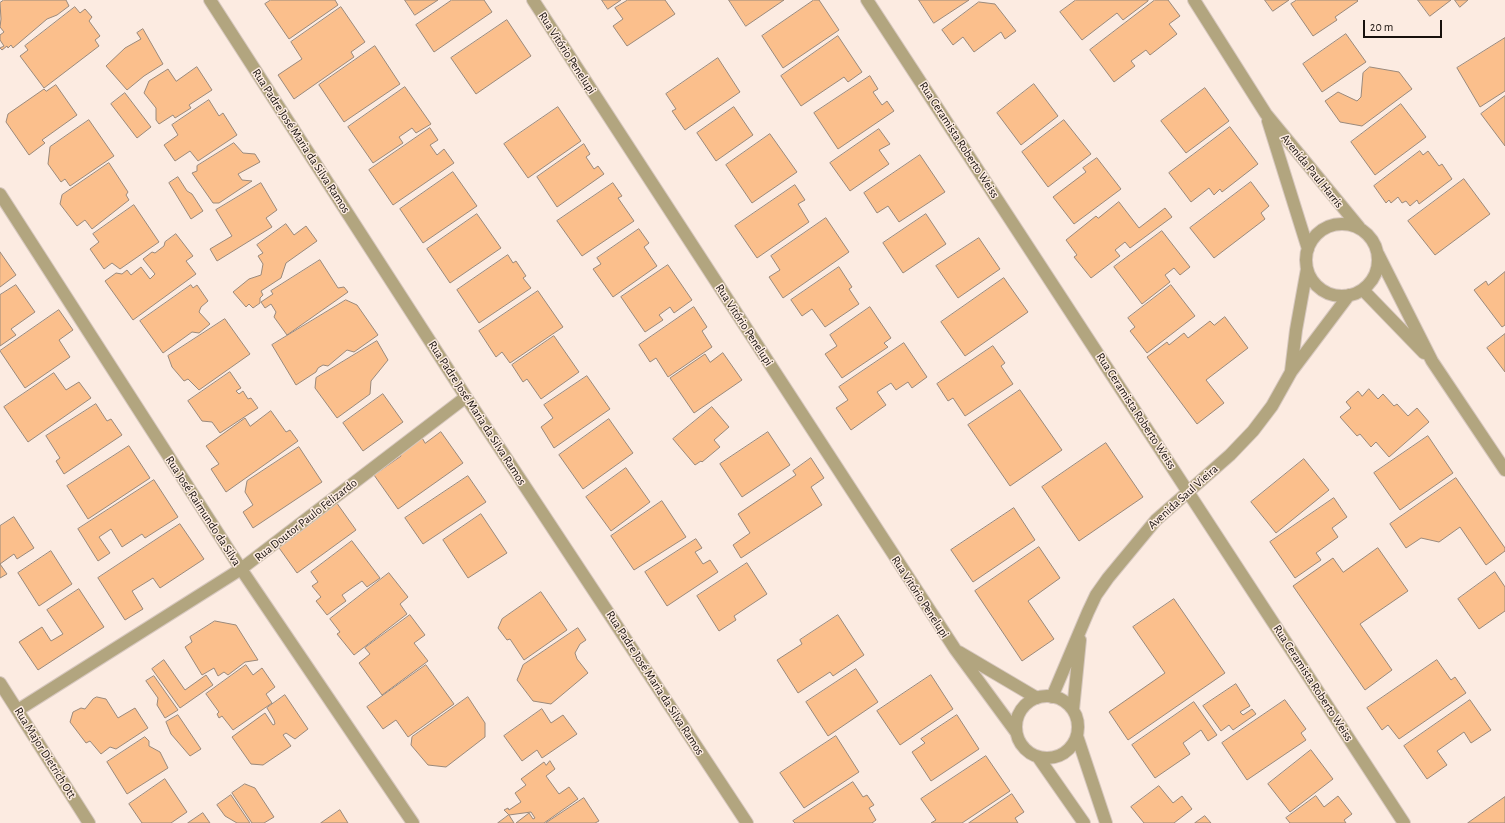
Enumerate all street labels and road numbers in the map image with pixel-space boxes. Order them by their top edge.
street label: Rua Vitório Penelupi [535,9,599,97]
street label: Rua Padre José Maria da Silva Ramos [249,66,353,216]
street label: Rua Ceramista Roberto Weiss [916,79,1002,201]
street label: Avenida Paul Harris [1278,131,1346,211]
street label: Rua Vitório Penelupi [712,281,776,369]
street label: Rua Padre José Maria da Silva Ramos [425,338,529,488]
street label: Rua Ceramista Roberto Weiss [1093,350,1179,472]
street label: Rua José Raimundo da Silva [162,453,244,569]
street label: Avenida Saul Vieira [1145,462,1221,532]
street label: Rua Doutor Paulo Felizardo [252,476,360,564]
street label: Rua Vitório Penelupi [888,553,952,641]
street label: Rua Padre José Maria da Silva Ramos [603,608,707,758]
street label: Rua Ceramista Roberto Weiss [1270,622,1356,744]
street label: Rua Major Dietrich Ott [11,705,79,801]

